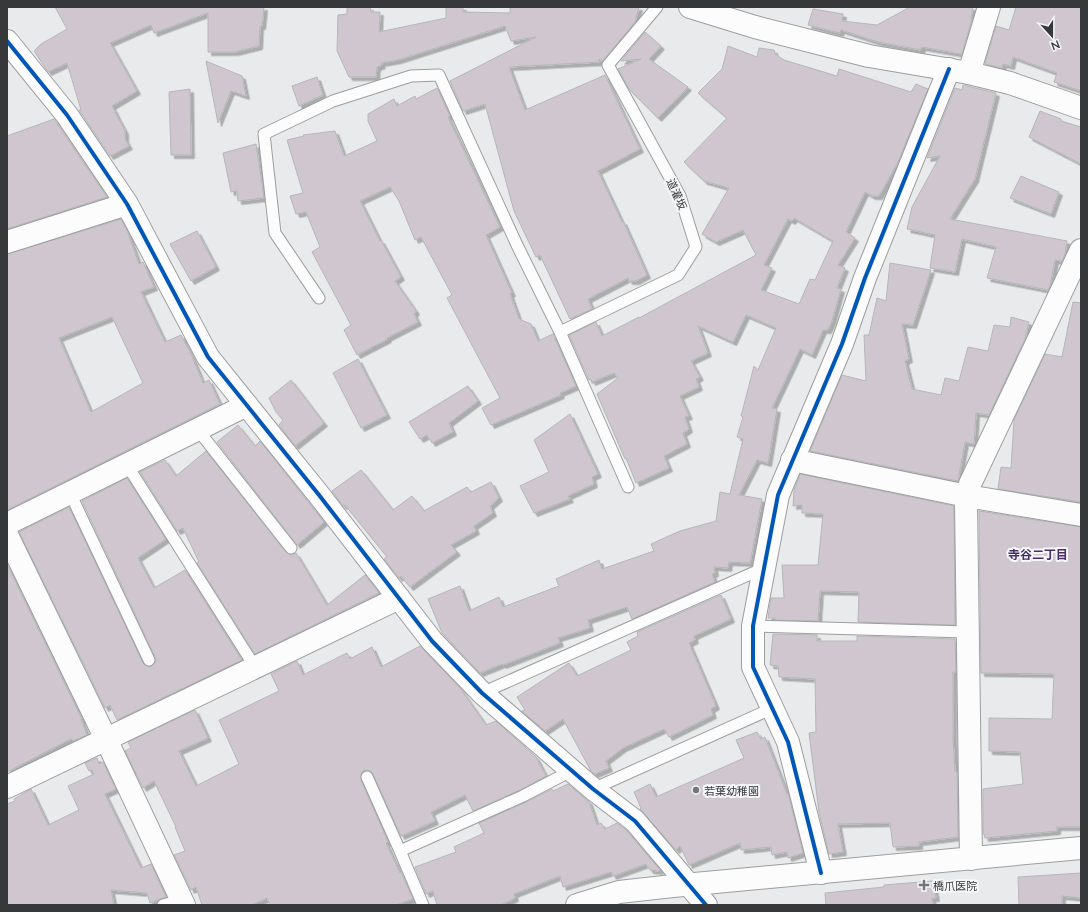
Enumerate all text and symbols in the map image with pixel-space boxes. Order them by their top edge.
north arrow [1032,16,1072,56]
text: N [1049,38,1062,53]
street label: 道灌坂 [664,176,690,212]
district label: 寺谷二丁目 [1008,547,1068,562]
place label: 若葉幼稚園 [704,784,759,797]
marker: 若葉幼稚園 [691,785,701,795]
marker: 橋爪医院 [918,879,930,891]
place label: 橋爪医院 [933,879,977,892]

